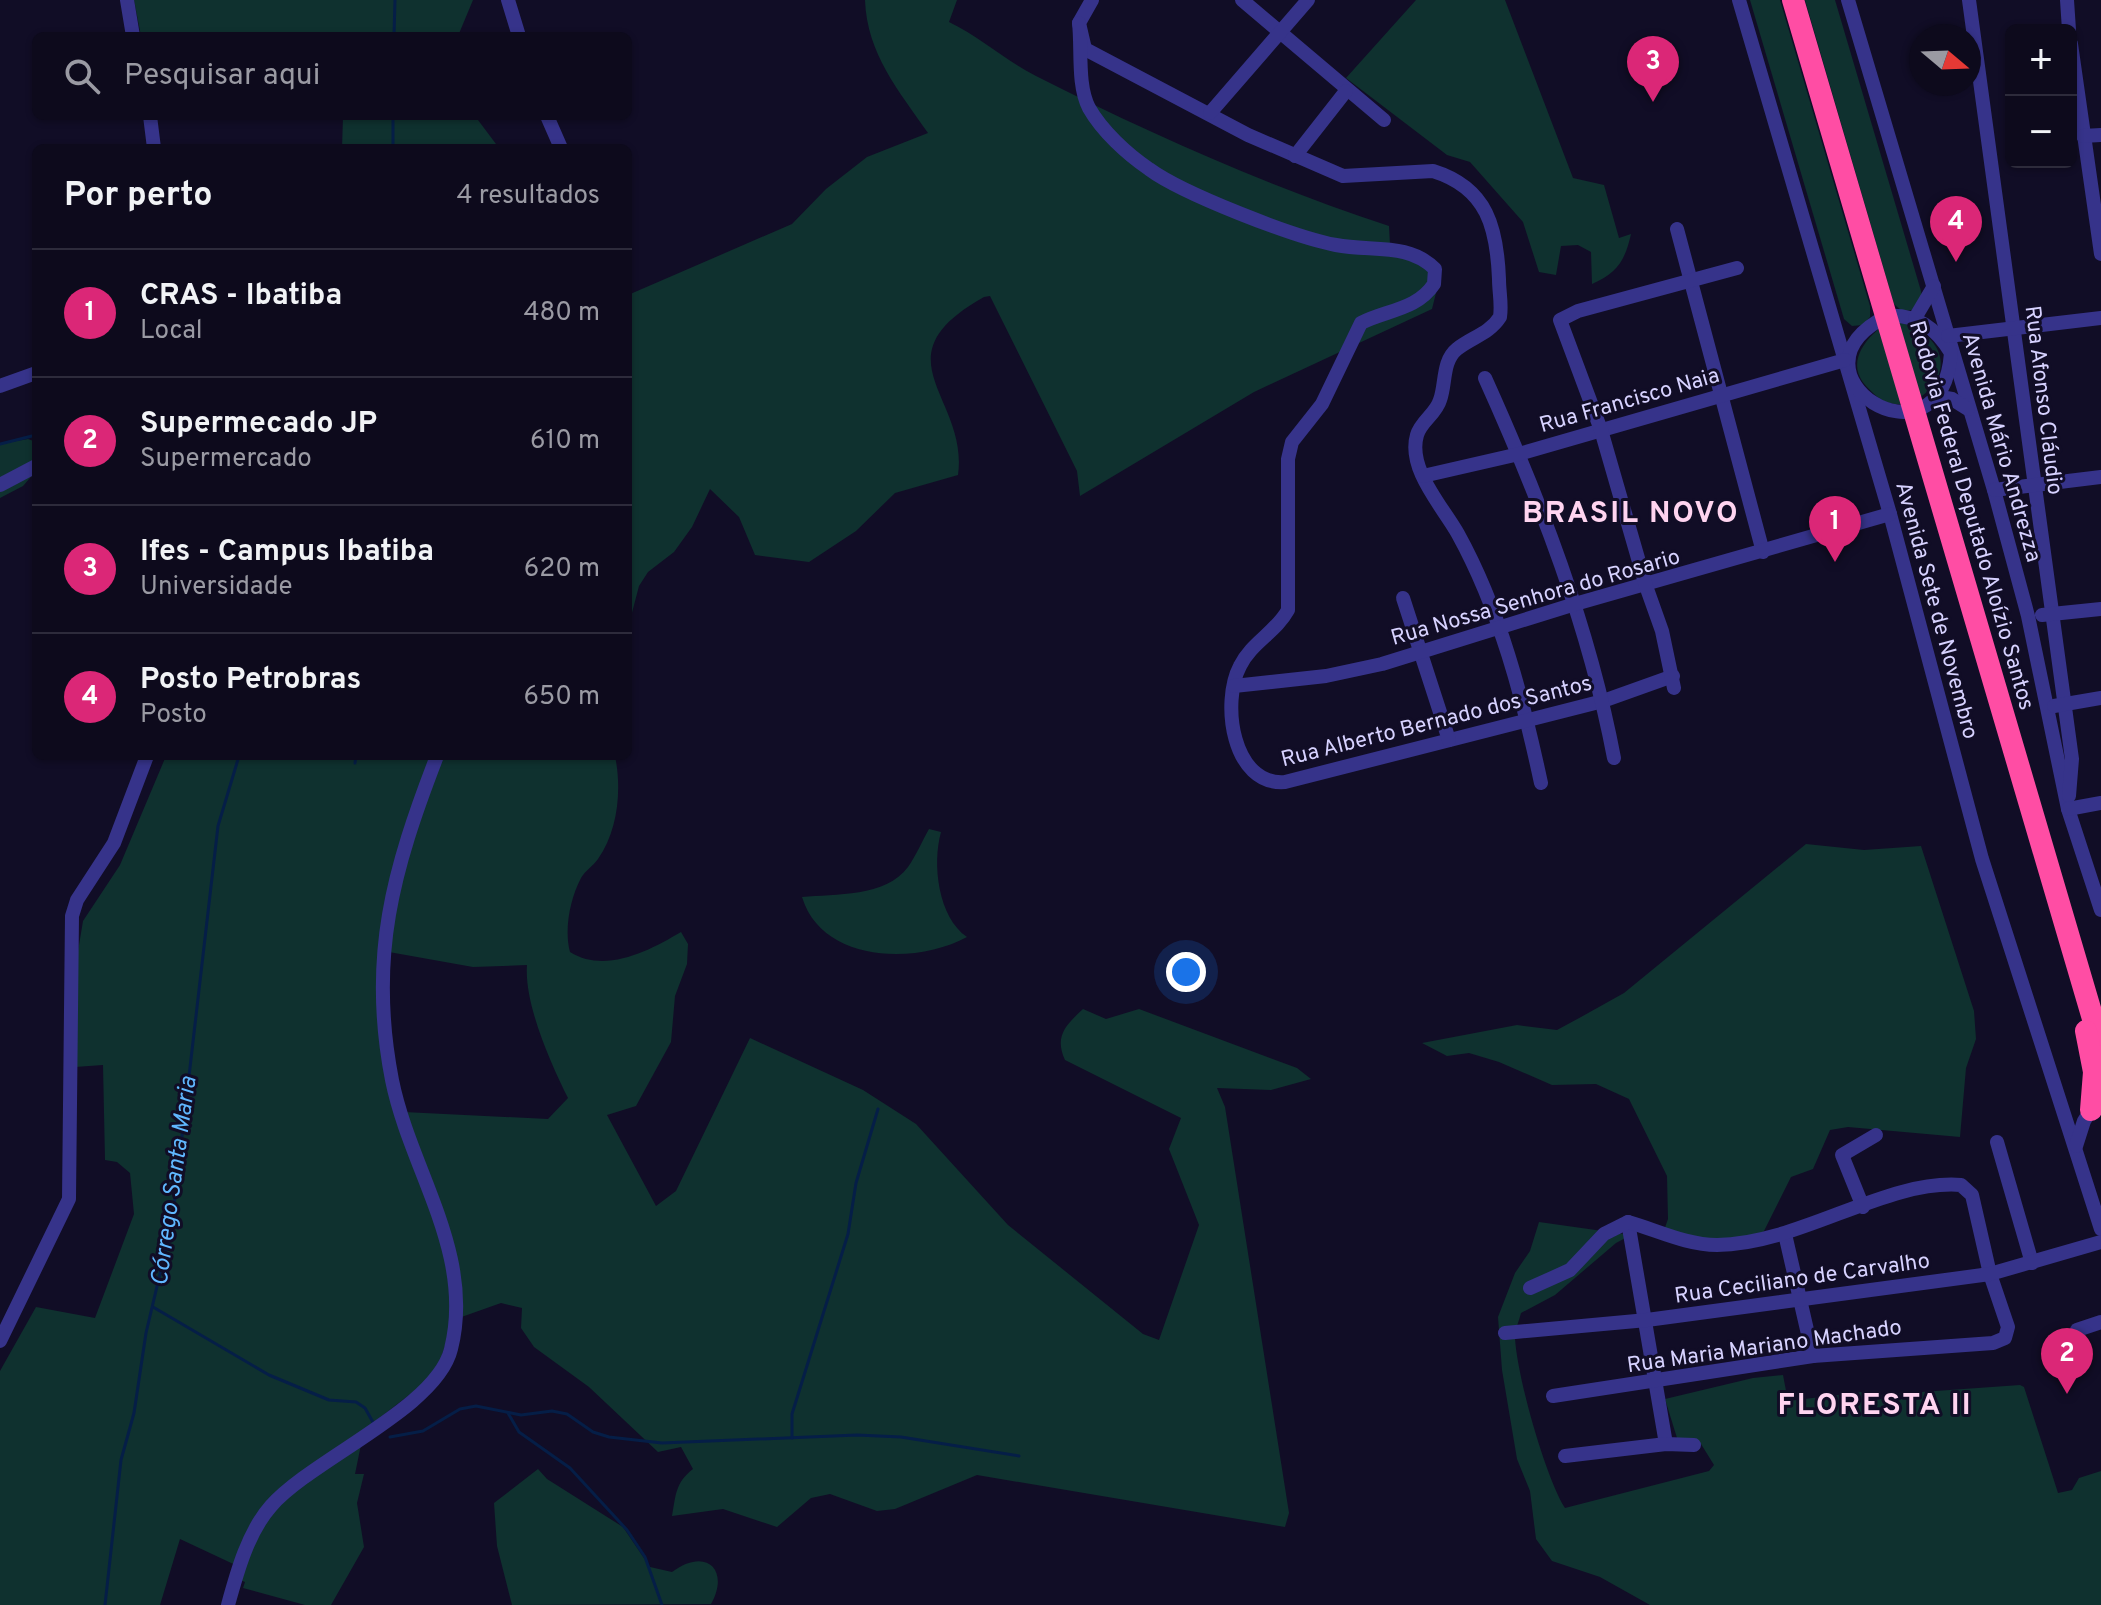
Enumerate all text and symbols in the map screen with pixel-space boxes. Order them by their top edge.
north arrow [1909,24,1981,96]
map controls [2005,24,2077,168]
button: + [2005,24,2077,96]
search box [32,32,632,120]
pin: 3 [1627,36,1679,102]
icon: search [60,54,104,98]
text: Pesquisar aqui [124,58,320,95]
button: − [2005,96,2077,168]
text: Por perto [64,175,213,218]
text: 4 resultados [456,180,600,213]
pin: 4 [1930,196,1982,262]
text: CRAS - Ibatiba [140,278,342,315]
text: 1 [85,297,95,330]
text: 480 m [523,297,600,330]
street label: Rua Afonso Cláudio [2018,304,2068,496]
text: Local [140,315,203,348]
street label: Rodovia Federal Deputado Aloízio Santos [1902,318,2039,713]
street label: Avenida Mário Andrezza [1955,330,2046,566]
street label: Rua Francisco Naia [1537,363,1723,440]
text: Supermecado JP [140,406,377,443]
text: 2 [82,425,98,458]
text: 610 m [530,425,600,458]
text: Supermercado [140,443,312,476]
street label: Avenida Sete de Novembro [1888,479,1983,742]
district label: BRASIL NOVO [1522,496,1740,533]
pin: 1 [1809,496,1861,562]
text: Ifes - Campus Ibatiba [140,534,434,571]
street label: Rua Nossa Senhora do Rosario [1388,544,1683,653]
text: 3 [82,553,98,586]
text: 620 m [524,553,600,586]
text: Universidade [140,571,293,604]
text: Posto Petrobras [140,662,361,699]
street label: Rua Alberto Bernado dos Santos [1278,671,1595,774]
text: 4 [82,681,98,714]
text: 650 m [524,681,600,714]
text: Posto [140,699,207,732]
your location [1166,952,1206,992]
water label: Córrego Santa Maria [145,1074,205,1288]
street label: Rua Ceciliano de Carvalho [1673,1248,1932,1311]
street label: Rua Maria Mariano Machado [1625,1315,1903,1380]
pin: 2 [2041,1328,2093,1394]
district label: FLORESTA II [1777,1388,1973,1425]

